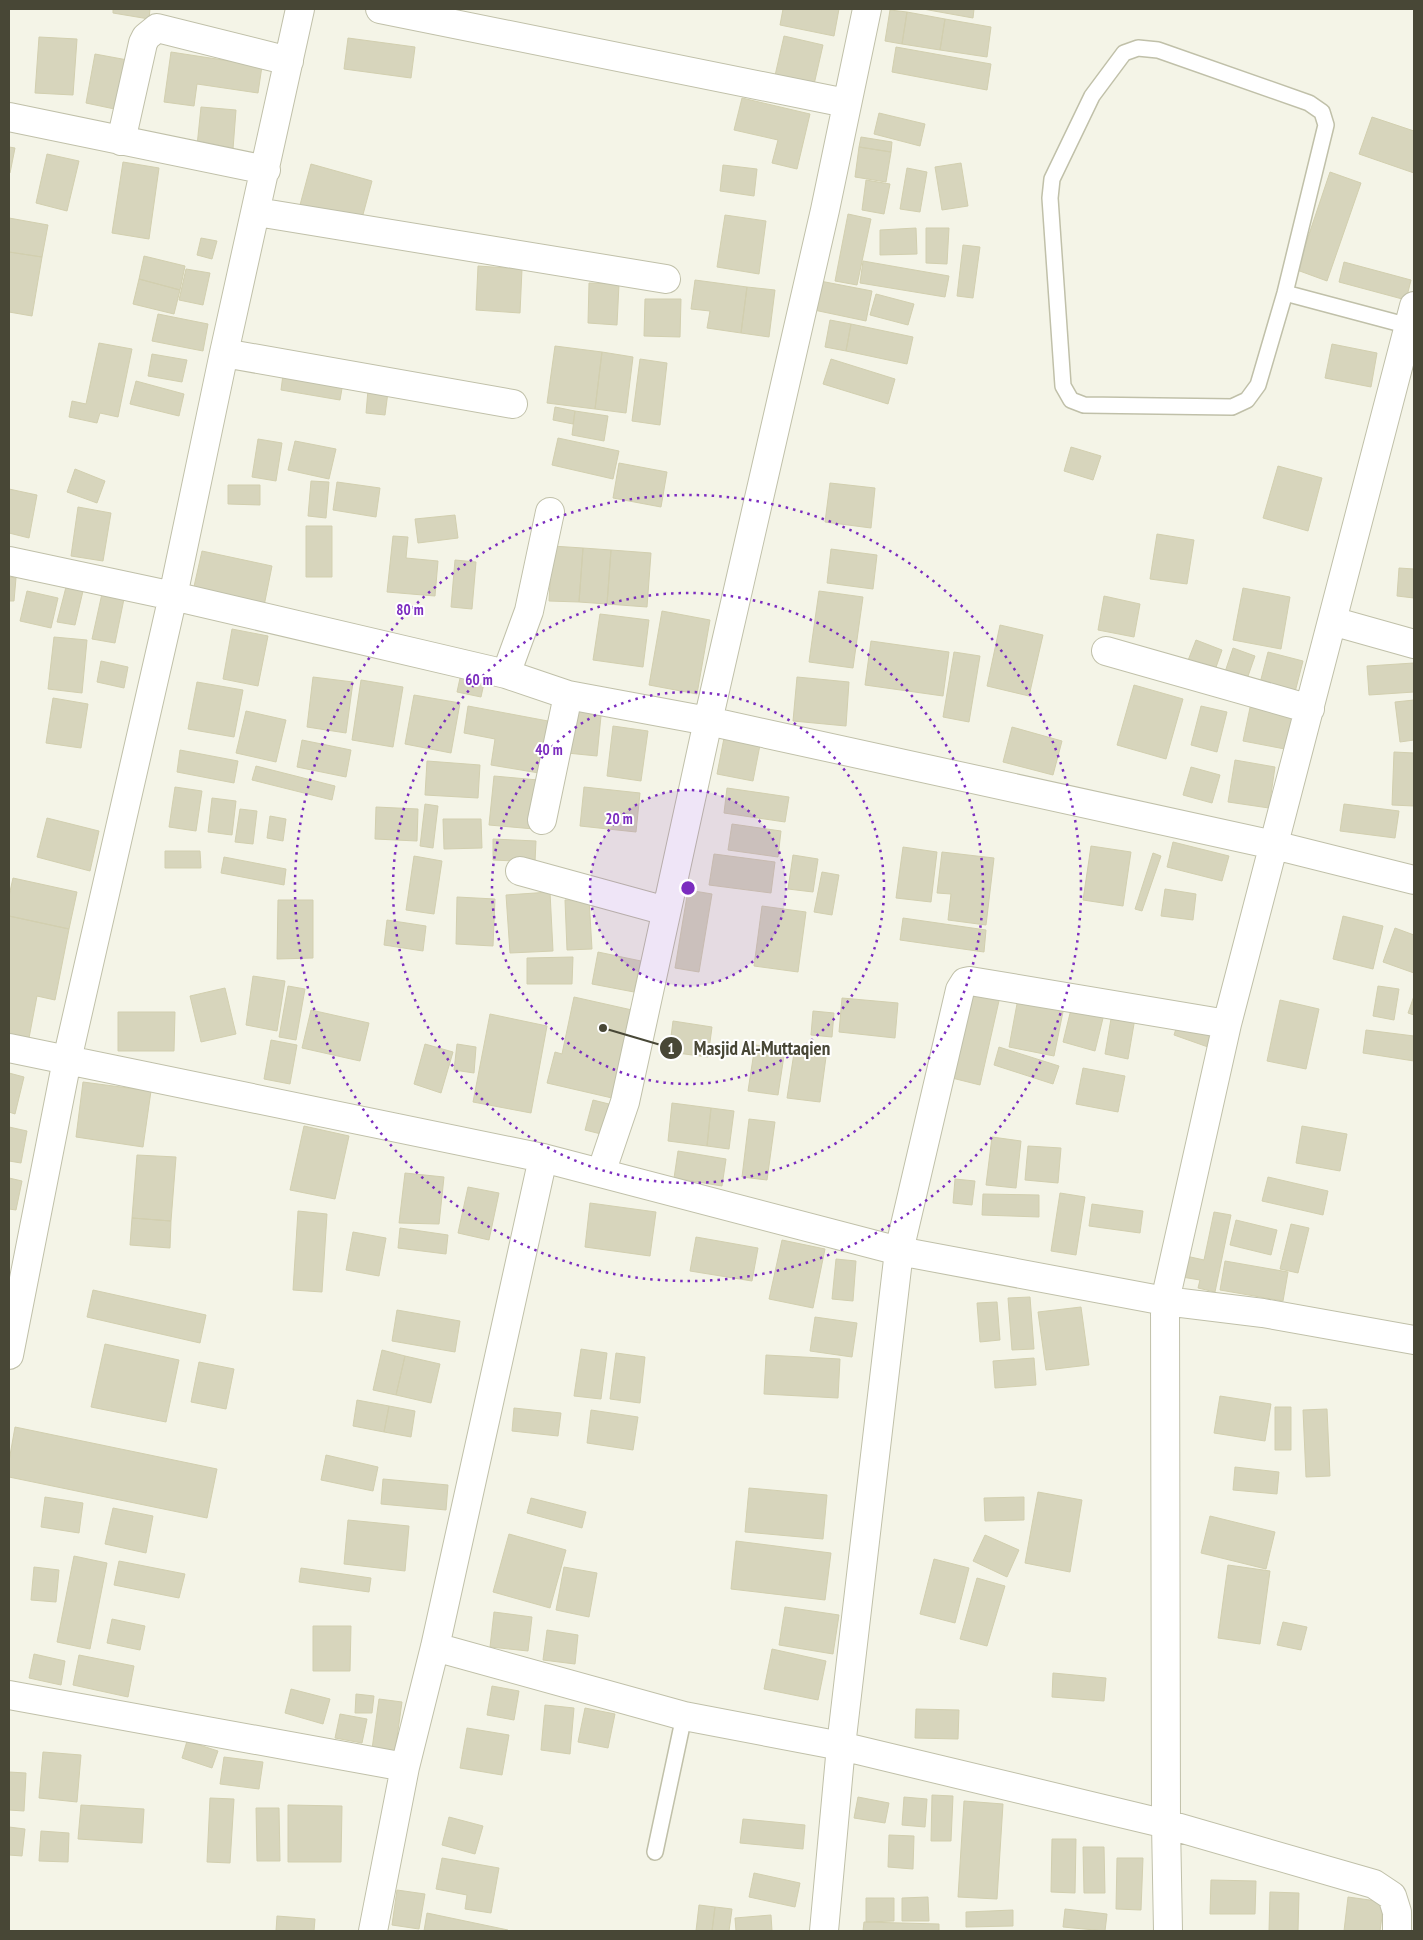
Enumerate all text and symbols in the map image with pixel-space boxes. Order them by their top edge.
text: 80 m [396,600,424,619]
text: 60 m [465,670,493,689]
text: 40 m [535,740,563,759]
text: 20 m [605,809,633,828]
centre of rings [679,879,697,897]
callout: Masjid Al-Muttaqien [658,1031,840,1065]
text: Masjid Al-Muttaqien [694,1036,830,1060]
text: 1 [667,1039,675,1058]

